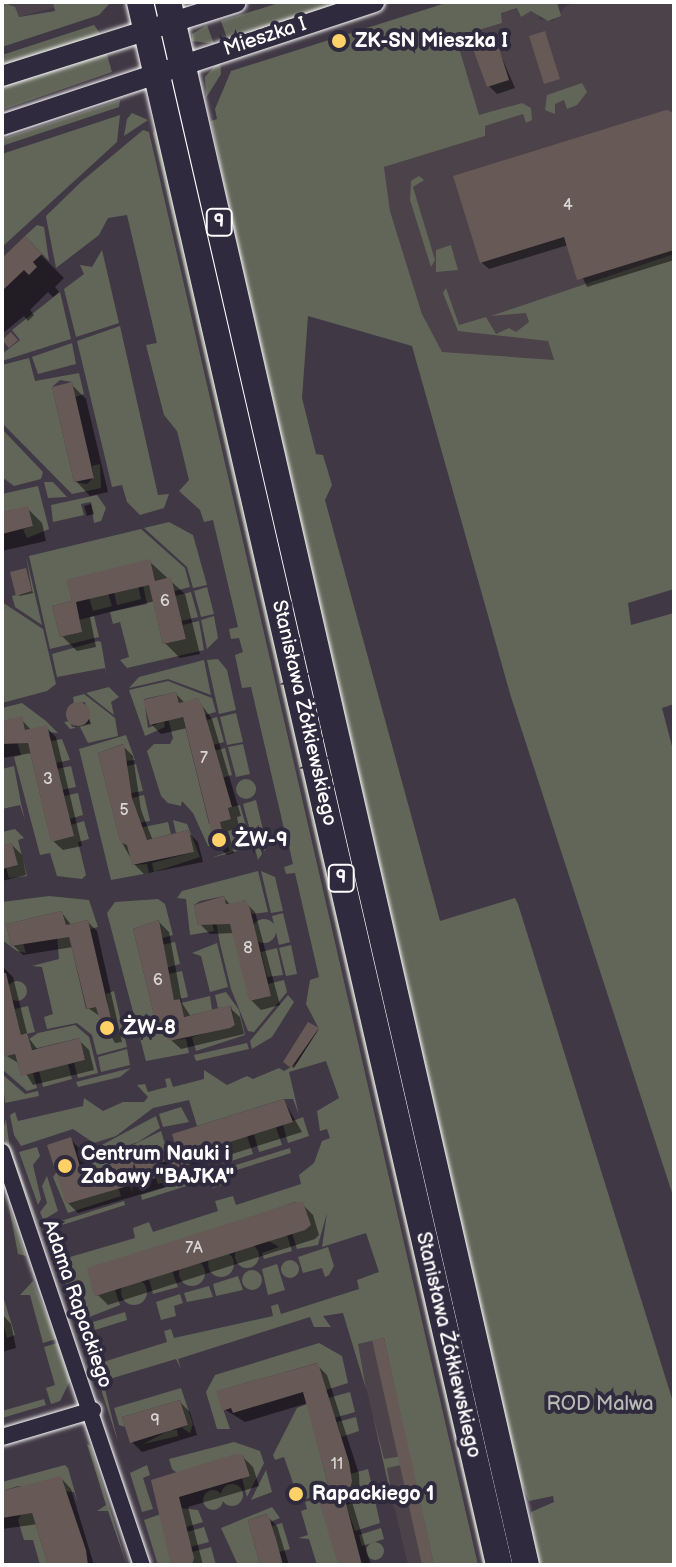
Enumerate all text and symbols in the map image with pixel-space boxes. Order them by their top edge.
street label: Mieszka I [221,12,309,62]
place label: ZK-SN Mieszka I [355,29,508,53]
marker: ZK-SN Mieszka I [330,32,348,50]
house number: 4 [563,196,573,216]
road number: 9 [205,208,233,236]
house number: 6 [160,592,170,612]
street label: Stanisława Żółkiewskiego [266,598,342,828]
house number: 7 [200,749,208,769]
house number: 3 [43,770,53,790]
house number: 5 [119,801,129,821]
place label: ŻW-9 [235,828,288,852]
marker: ŻW-9 [210,831,228,849]
road number: 9 [327,864,355,892]
house number: 8 [243,939,253,959]
house number: 6 [153,971,163,991]
place label: ŻW-8 [123,1016,176,1040]
marker: ŻW-8 [98,1019,116,1037]
place label: Centrum Nauki i Zabawy "BAJKA" [81,1142,235,1189]
marker: Centrum Nauki i Zabawy "BAJKA" [56,1157,74,1175]
street label: Adama Rapackiego [37,1217,117,1391]
street label: Stanisława Żółkiewskiego [410,1230,486,1460]
house number: 7A [185,1239,203,1259]
park label: ROD Malwa [546,1392,654,1416]
house number: 9 [150,1411,160,1431]
house number: 11 [331,1455,343,1475]
place label: Rapackiego 1 [312,1482,435,1506]
marker: Rapackiego 1 [287,1485,305,1503]

